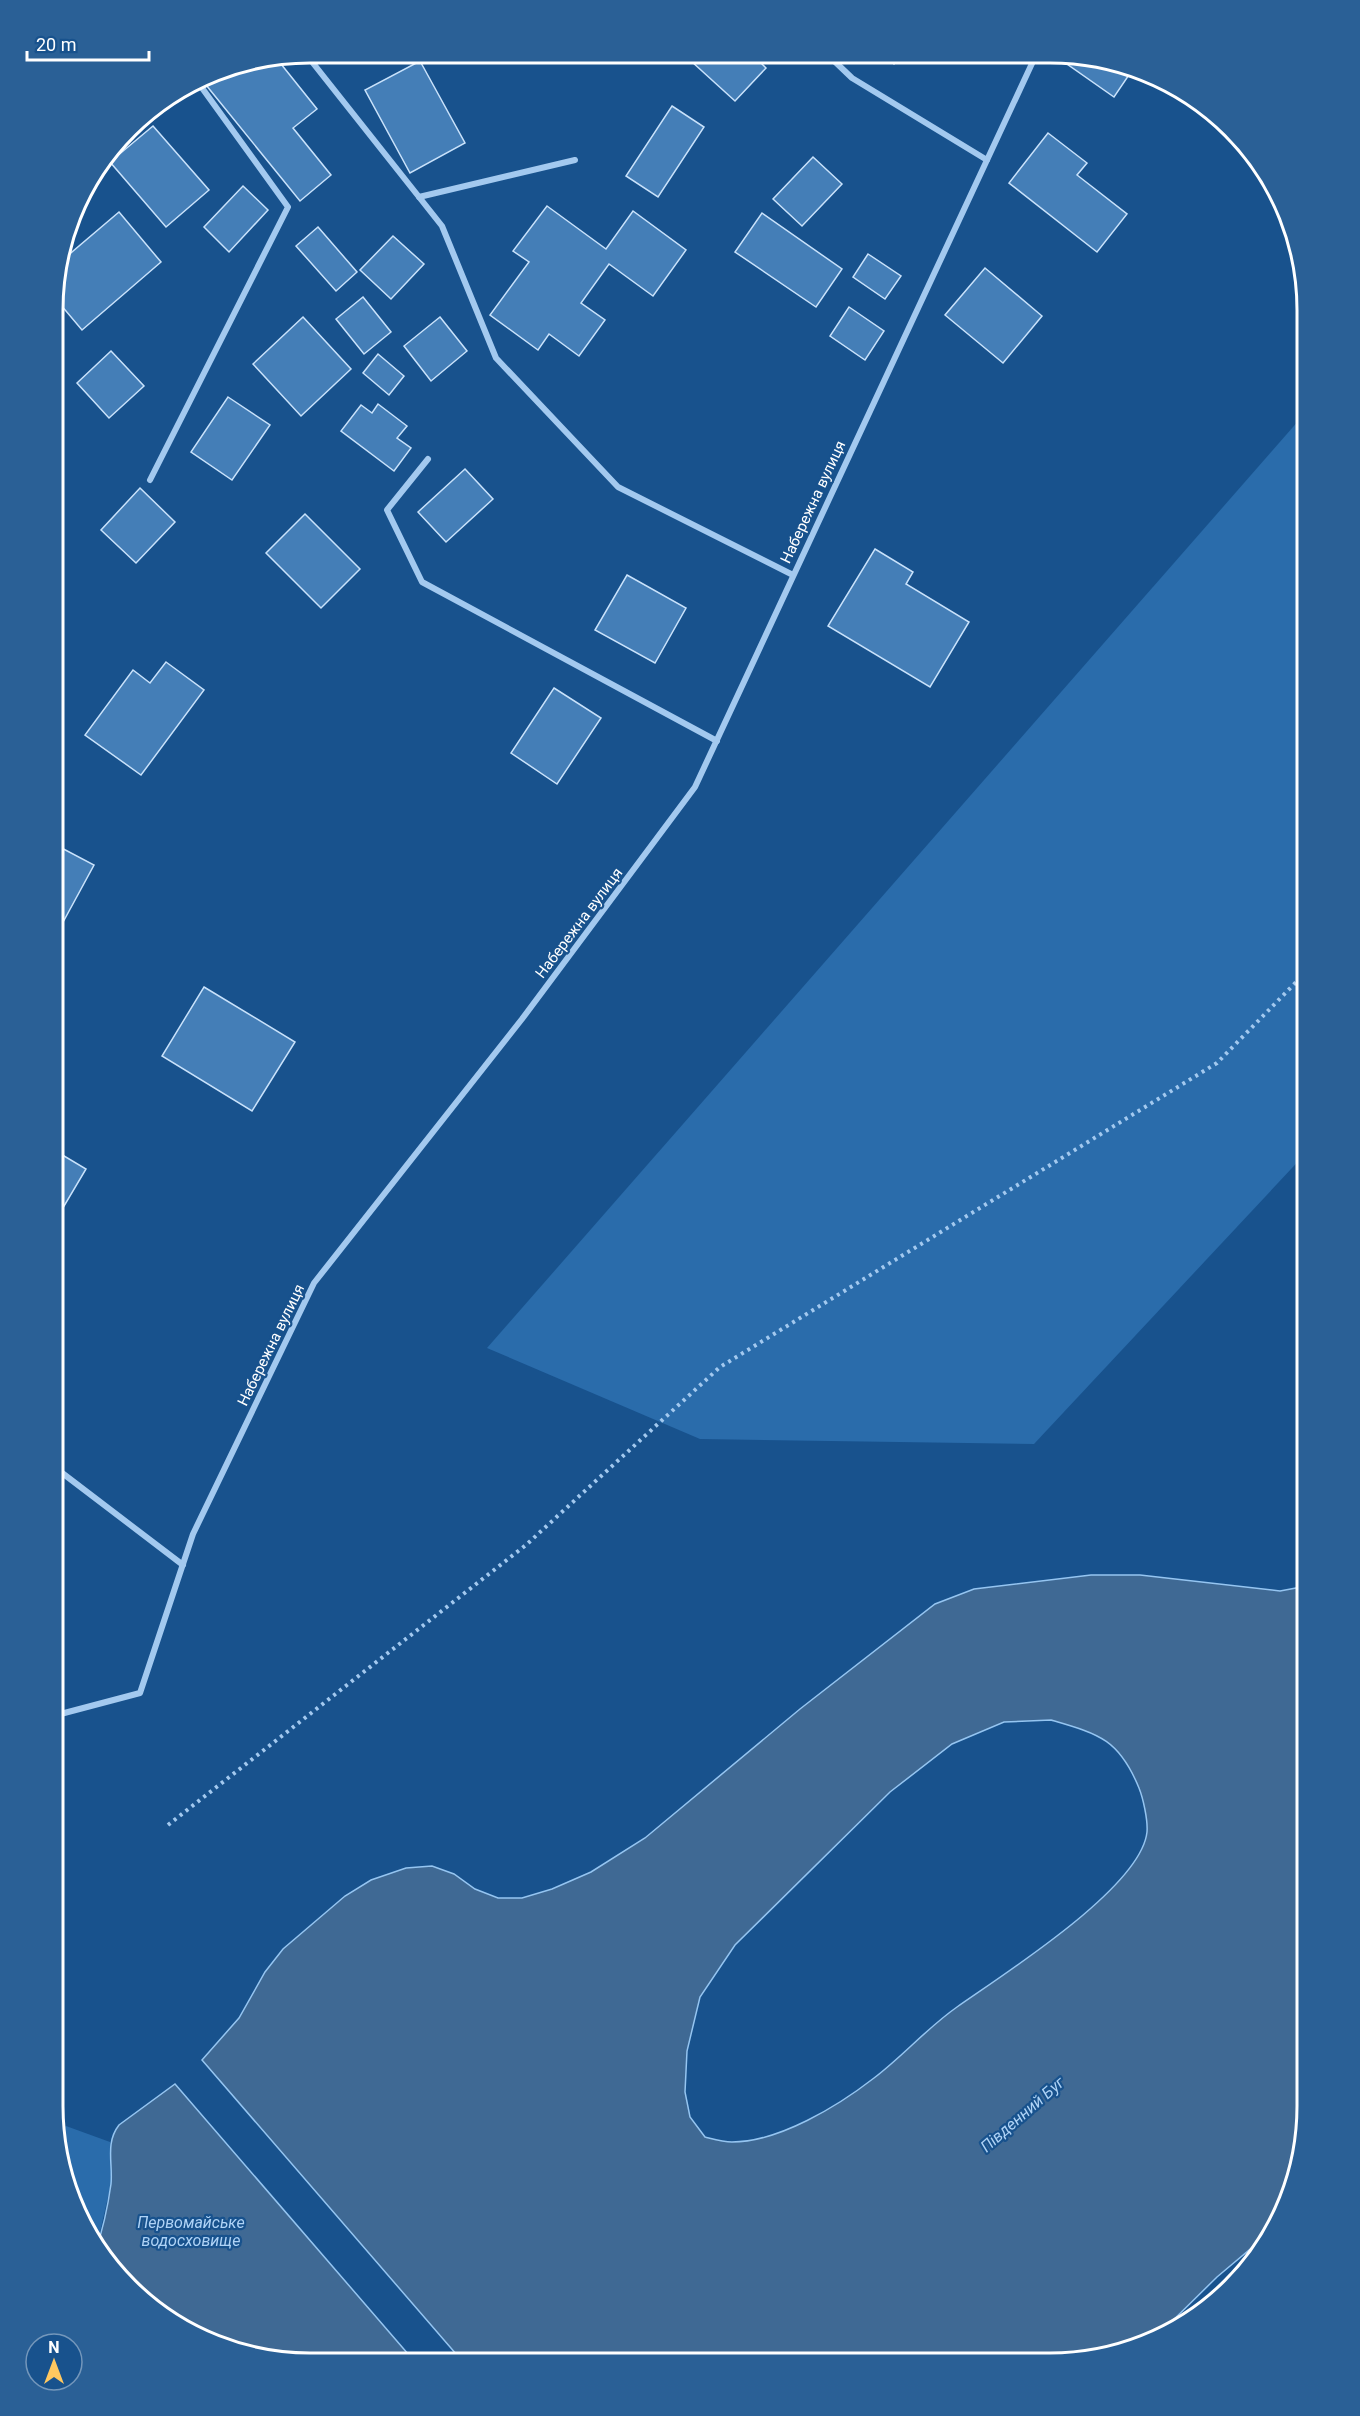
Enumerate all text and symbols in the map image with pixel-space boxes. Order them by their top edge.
scale bar [27,24,148,62]
text: 20 m [36,34,76,55]
street label: Набережна вулиця [777,438,849,566]
street label: Набережна вулиця [532,864,626,982]
street label: Набережна вулиця [234,1281,308,1409]
water label: Південний Буг [977,2072,1069,2156]
water label: Первомайське водосховище [137,2213,245,2250]
north arrow [24,2332,84,2392]
text: N [48,2338,60,2357]

